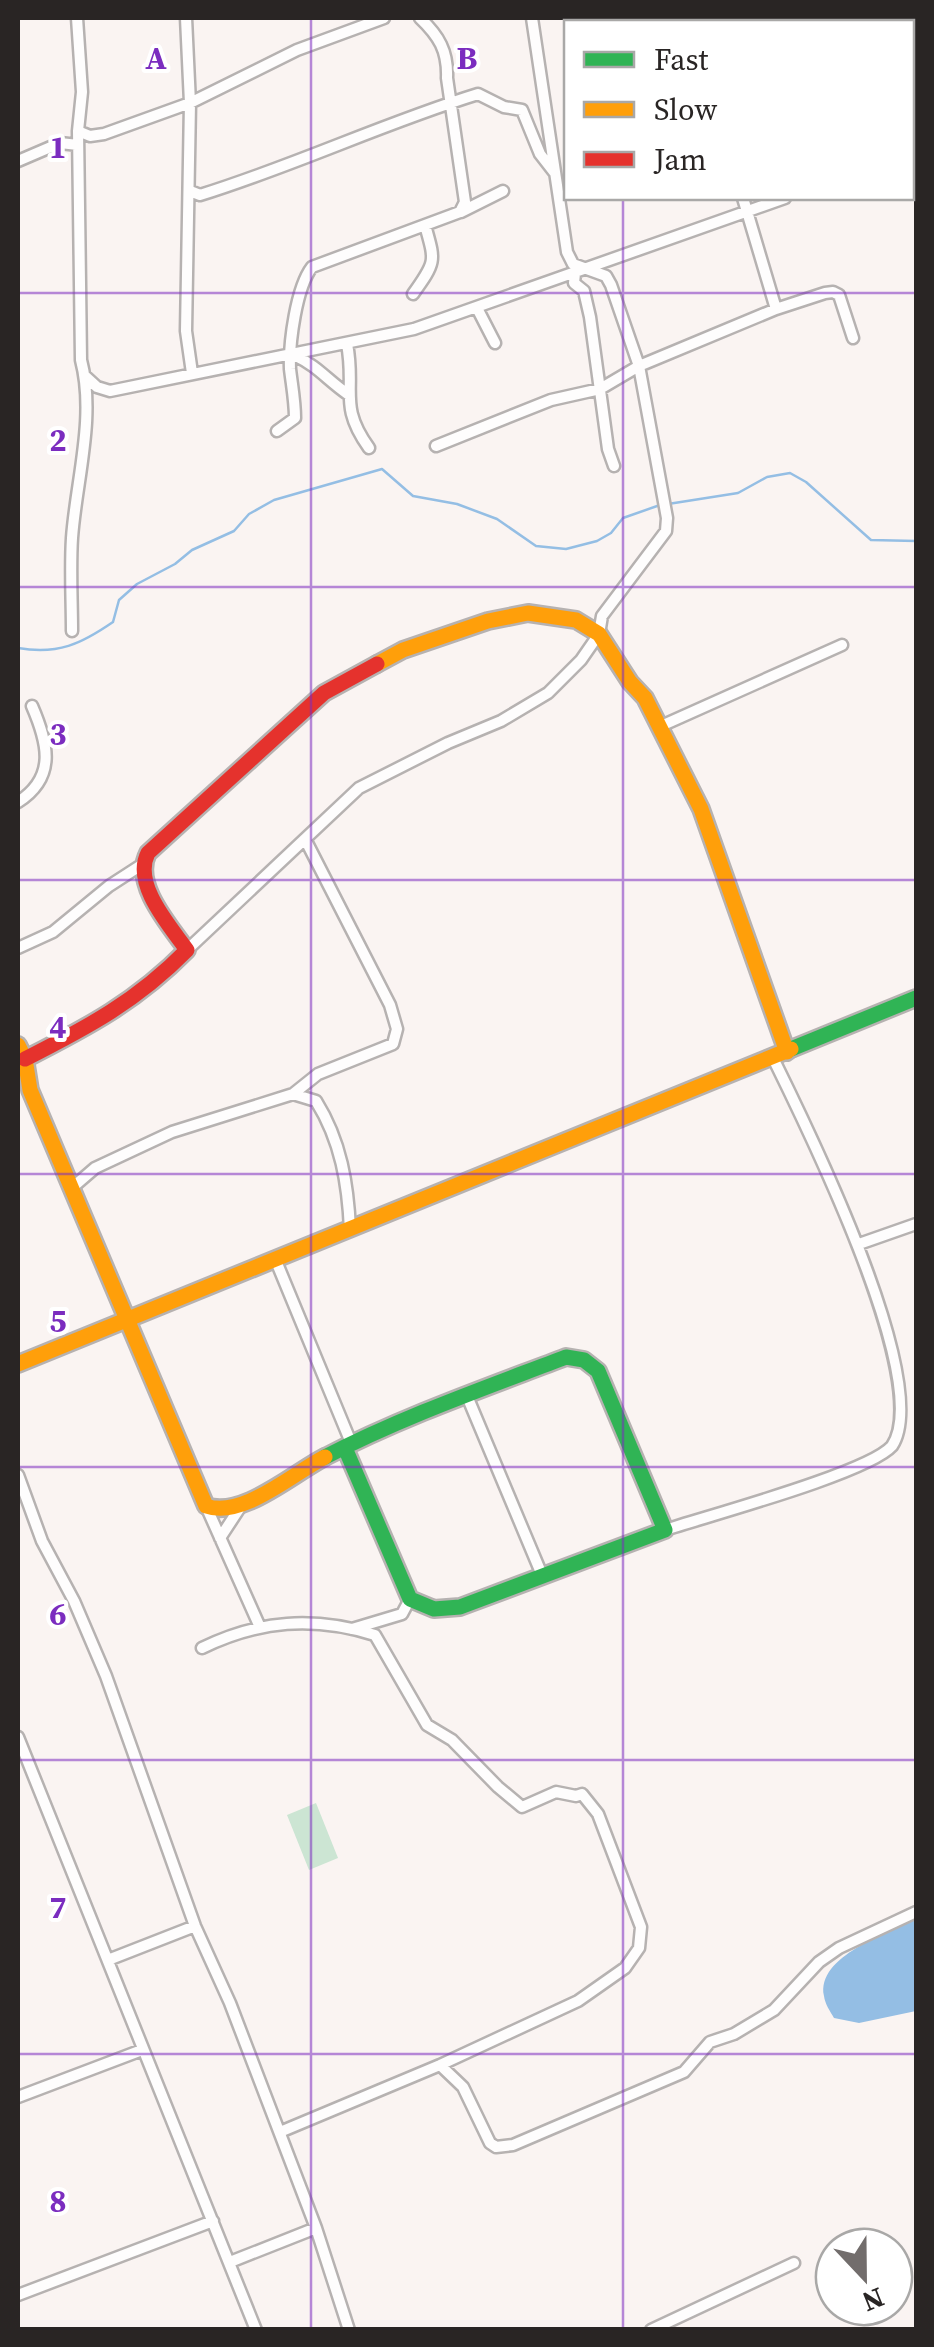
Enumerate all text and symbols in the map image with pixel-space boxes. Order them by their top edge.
legend [564,20,914,200]
text: A [145,36,167,80]
text: B [457,36,478,80]
text: Fast [654,39,708,80]
text: Slow [654,89,717,130]
text: 1 [49,125,67,169]
text: Jam [653,139,707,180]
text: 2 [49,418,67,462]
text: 3 [49,712,67,756]
text: 4 [49,1005,67,1049]
text: 5 [49,1299,67,1343]
text: 6 [49,1592,67,1636]
text: 7 [49,1885,67,1929]
text: 8 [49,2179,67,2223]
north arrow [814,2227,914,2327]
text: N [857,2279,890,2322]

